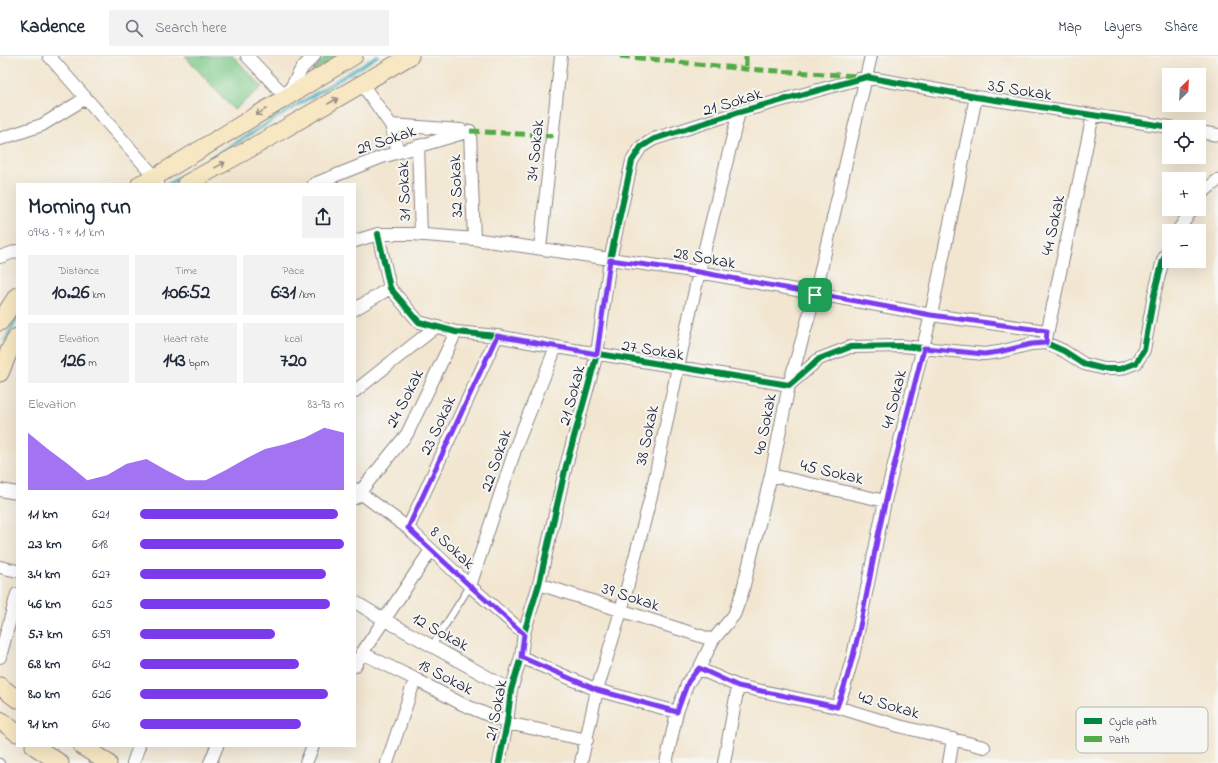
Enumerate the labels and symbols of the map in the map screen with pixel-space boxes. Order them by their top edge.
north arrow [1162,68,1206,112]
street label: 35 Sokak [986,73,1054,108]
street label: 21 Sokak [699,81,766,123]
one-way arrow [327,97,339,105]
one-way arrow [255,109,267,117]
street label: 29 Sokak [354,118,420,162]
street label: 34 Sokak [520,118,551,182]
street label: 32 Sokak [443,153,470,218]
street label: 31 Sokak [391,160,418,221]
one-way arrow [214,161,226,169]
street label: 44 Sokak [1035,192,1072,258]
street label: 28 Sokak [672,241,738,276]
pin [798,278,832,312]
street label: 27 Sokak [620,333,686,368]
street label: 21 Sokak [552,362,593,428]
street label: 24 Sokak [380,364,431,432]
street label: 41 Sokak [875,367,914,431]
street label: 23 Sokak [414,391,463,459]
street label: 40 Sokak [747,391,784,457]
street label: 38 Sokak [629,402,666,468]
street label: 22 Sokak [474,425,519,495]
street label: 45 Sokak [798,453,866,492]
street label: 8 Sokak [424,521,481,576]
street label: 39 Sokak [598,576,663,619]
street label: 12 Sokak [407,606,474,658]
street label: 18 Sokak [413,653,478,702]
street label: 21 Sokak [478,677,515,743]
street label: 42 Sokak [855,685,923,726]
legend [1076,707,1208,753]
text: Cycle path [1109,714,1157,731]
text: Path [1109,732,1130,748]

